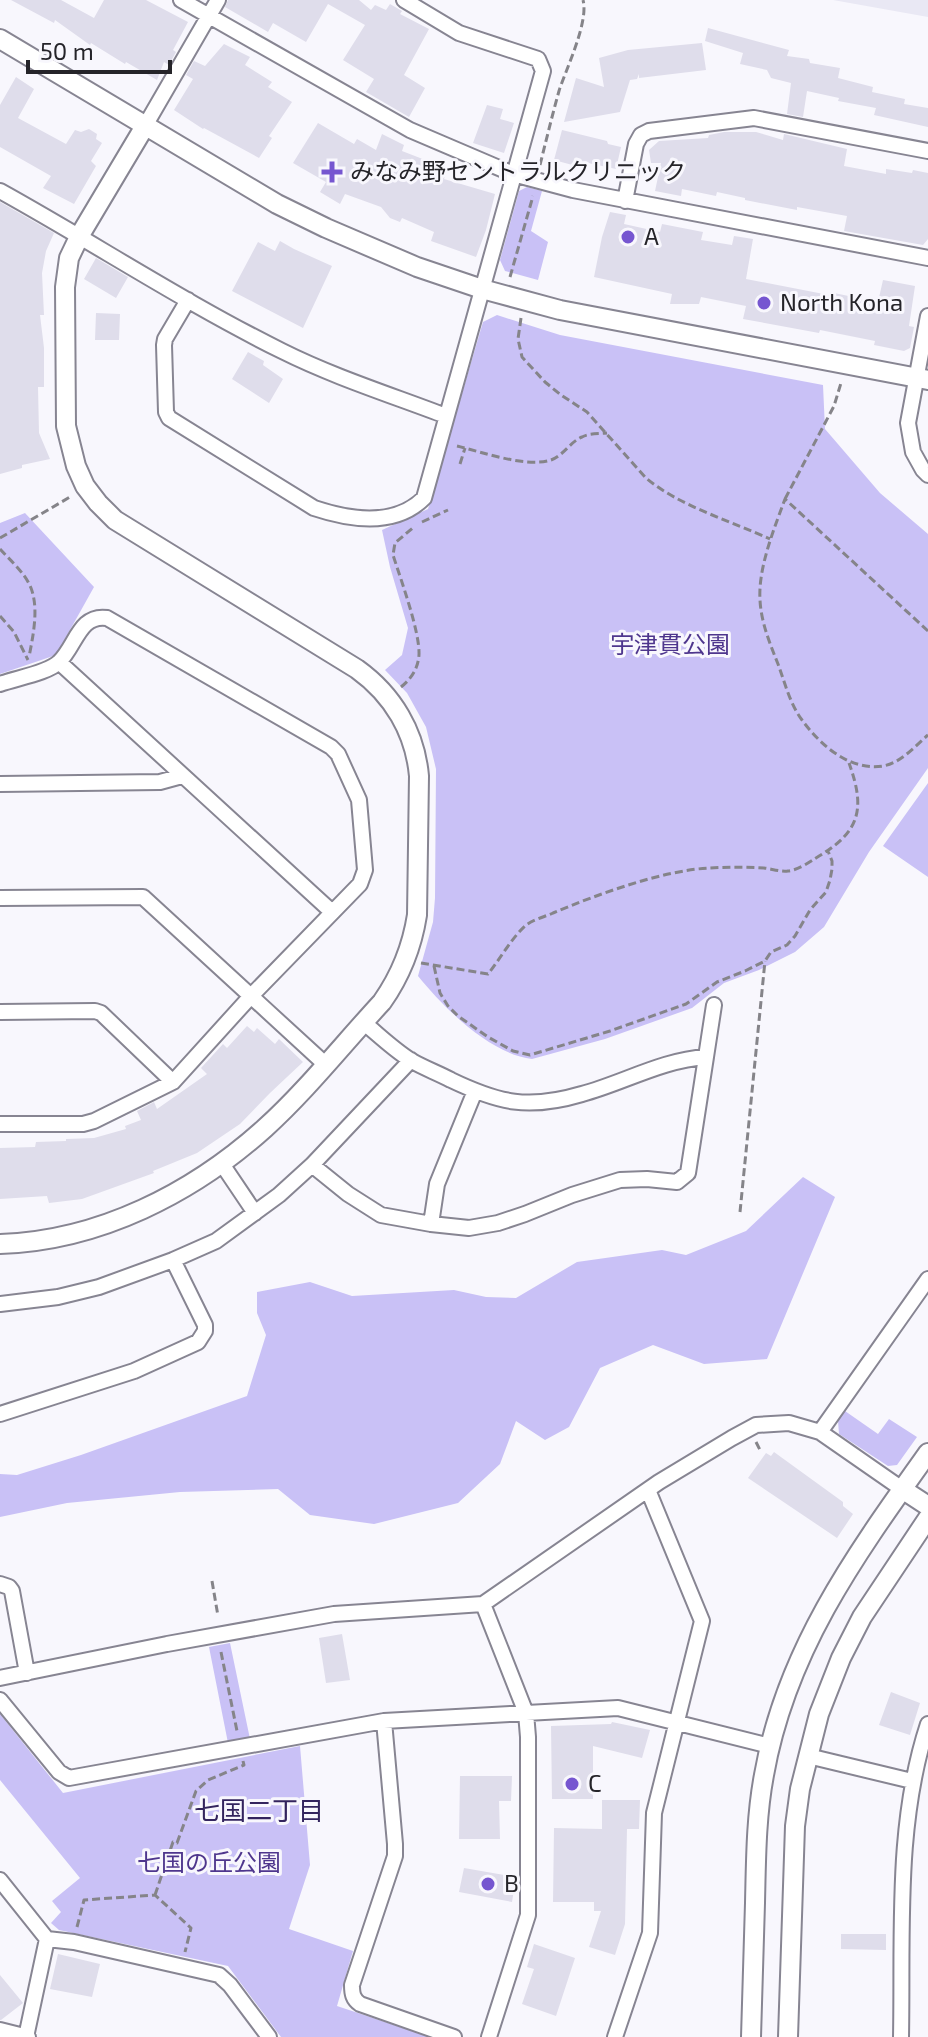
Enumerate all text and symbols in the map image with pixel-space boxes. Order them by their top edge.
scale bar [28,24,170,74]
text: 50 m [40,36,94,65]
place label: みなみ野セントラルクリニック [350,156,686,185]
marker: みなみ野セントラルクリニック [321,161,343,183]
place label: A [644,221,659,250]
marker: A [619,228,637,246]
place label: North Kona [780,287,903,316]
marker: North Kona [755,294,773,312]
park label: 宇津貫公園 [610,629,730,658]
place label: C [588,1768,602,1797]
marker: C [563,1775,581,1793]
district label: 七国二丁目 [194,1794,324,1825]
park label: 七国の丘公園 [137,1847,281,1876]
place label: B [504,1868,519,1897]
marker: B [479,1875,497,1893]

